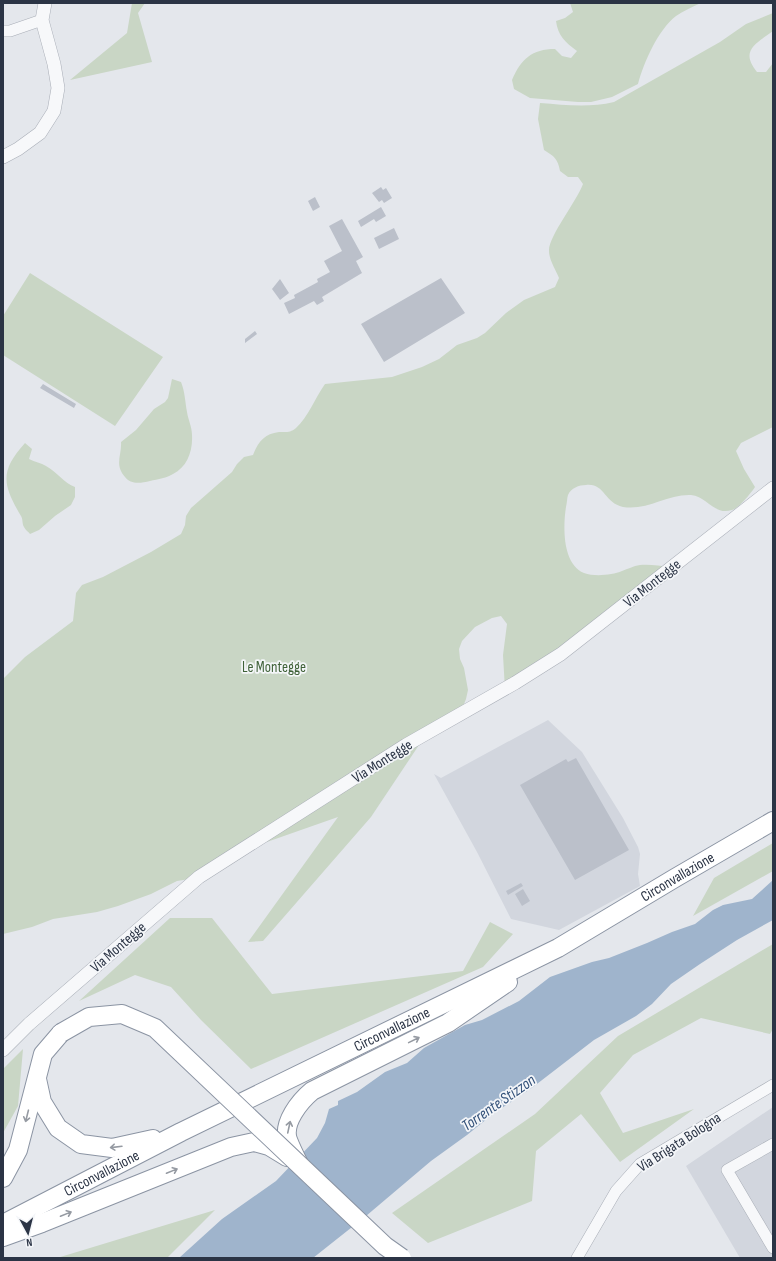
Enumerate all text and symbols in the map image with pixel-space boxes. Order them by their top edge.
street label: Via Montegge [620,555,685,612]
park label: Le Montegge [242,658,306,677]
street label: Via Montegge [348,735,416,787]
street label: Circonvallazione [637,848,718,906]
street label: Via Montegge [87,918,150,977]
street label: Circonvallazione [351,1003,433,1056]
one-way arrow [408,1036,420,1043]
water label: Torrente Stizzon [458,1071,540,1136]
street label: Via Brigata Bologna [634,1108,725,1176]
one-way arrow [23,1110,30,1123]
one-way arrow [285,1121,293,1134]
one-way arrow [110,1143,123,1150]
street label: Circonvallazione [61,1146,143,1201]
one-way arrow [166,1167,178,1174]
one-way arrow [59,1209,71,1217]
north arrow [8,1213,48,1253]
text: N [25,1236,33,1249]

